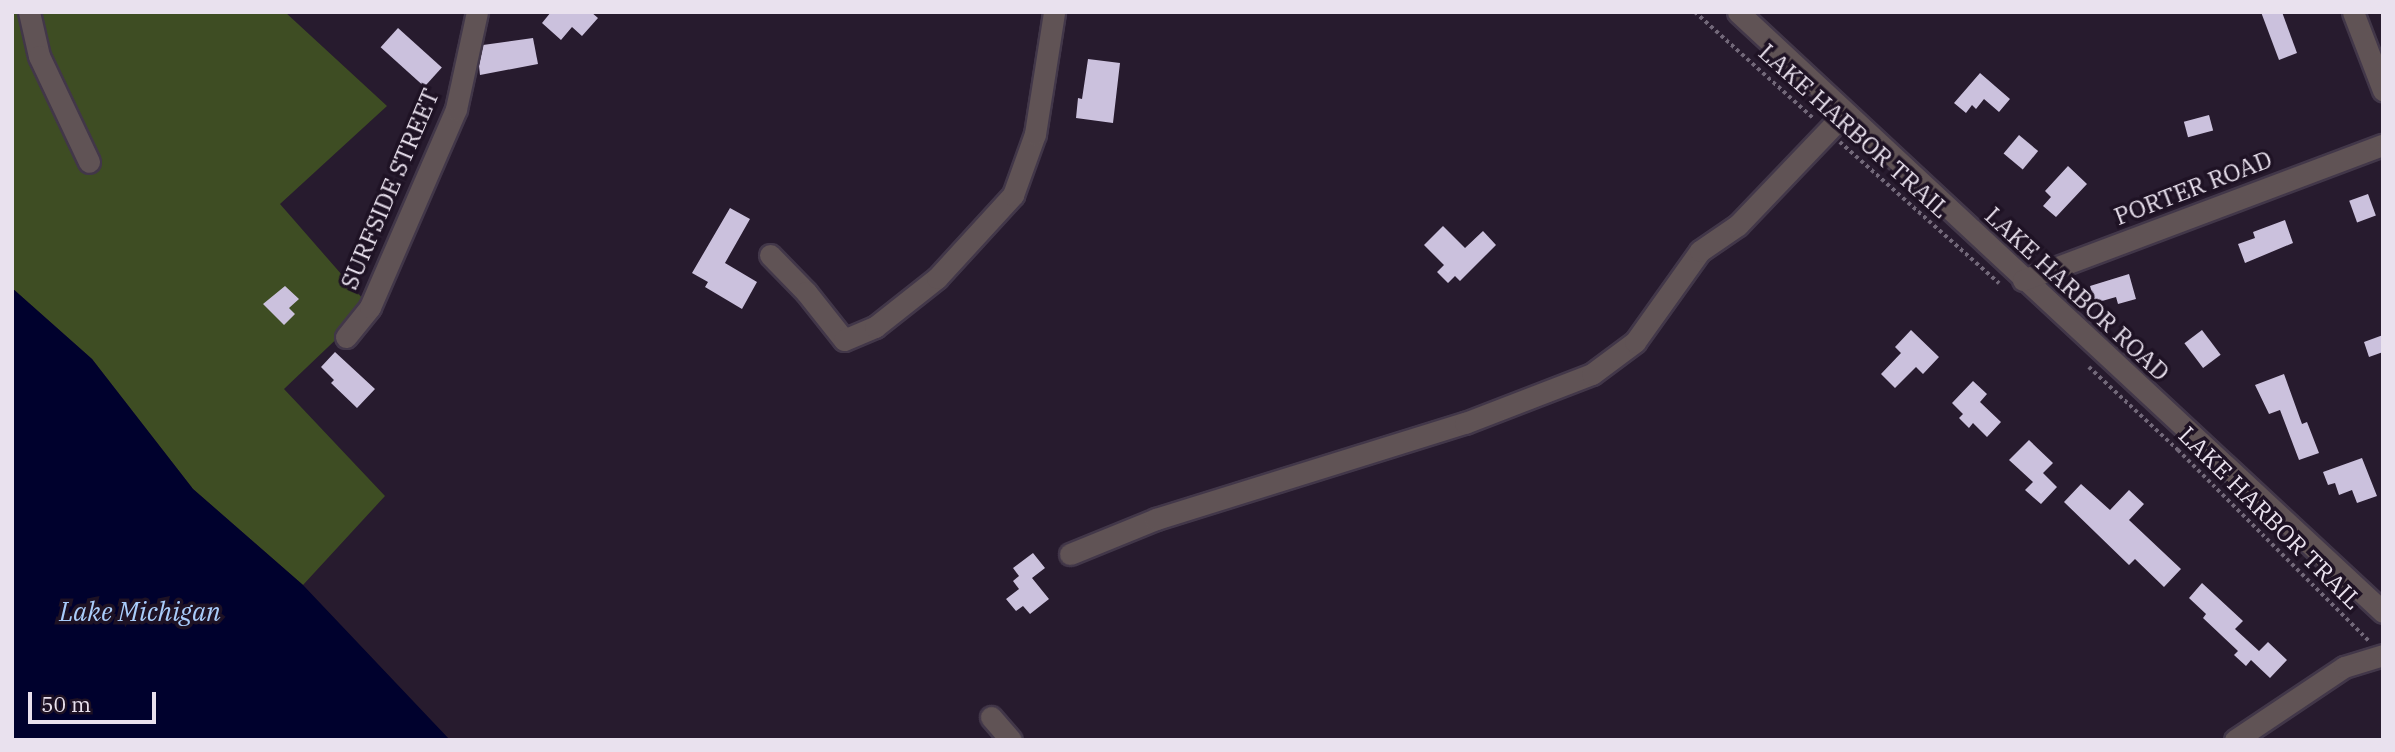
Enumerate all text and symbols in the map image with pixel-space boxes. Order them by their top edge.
street label: LAKE HARBOR TRAIL [1753,38,1955,224]
street label: SURFSIDE STREET [335,84,445,294]
street label: PORTER ROAD [2110,145,2276,231]
street label: LAKE HARBOR ROAD [1979,201,2175,387]
street label: LAKE HARBOR TRAIL [2173,421,2367,615]
water label: Lake Michigan [59,596,221,628]
scale bar [32,678,159,722]
text: 50 m [41,690,91,718]

